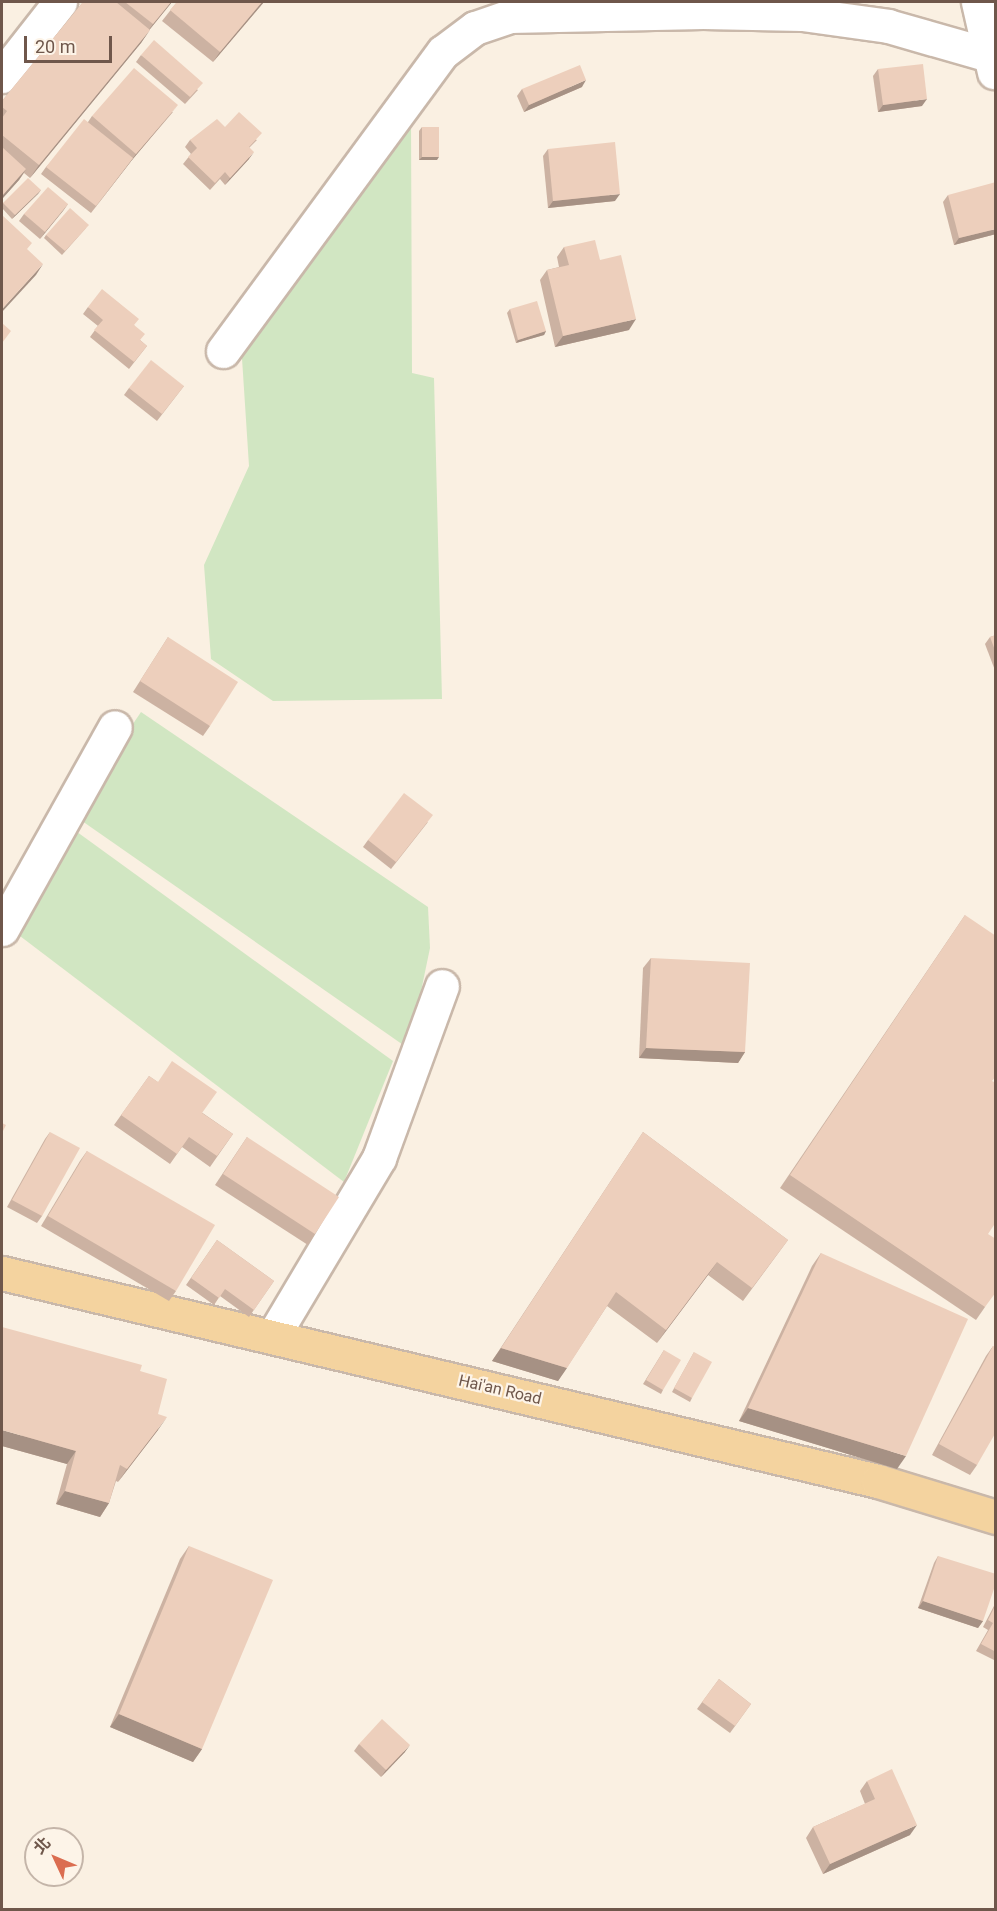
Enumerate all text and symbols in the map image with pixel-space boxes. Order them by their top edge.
scale bar [27,24,116,62]
text: 20 m [35,36,75,57]
street label: Hai'an Road [457,1371,543,1409]
north arrow [24,1827,84,1887]
text: 北 [30,1833,55,1858]

